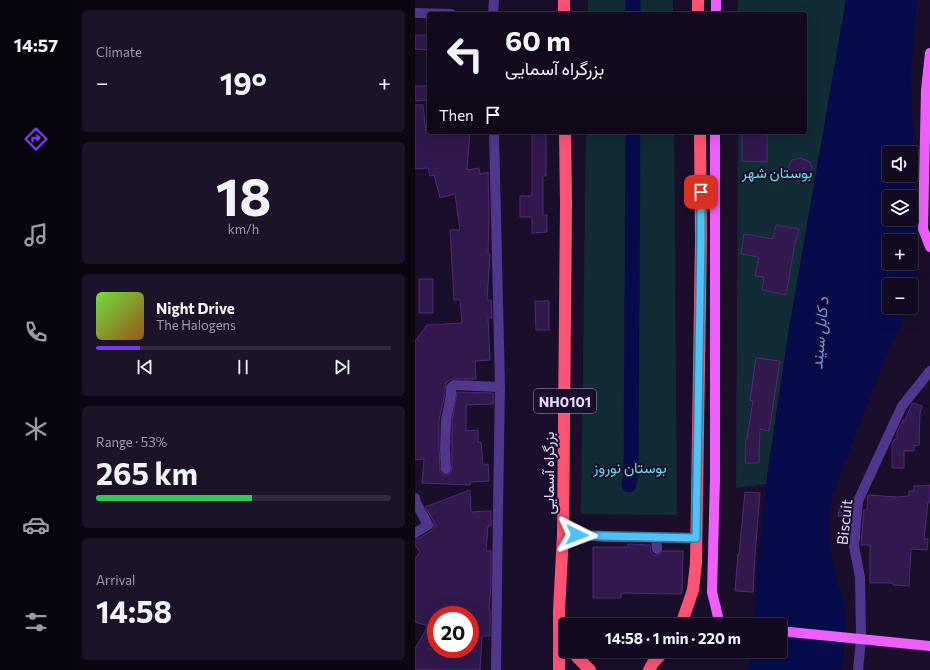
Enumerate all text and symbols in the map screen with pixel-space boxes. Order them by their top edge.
text: 60 m [505,23,571,57]
icon: left [439,28,491,80]
text: 14:57 [14,34,58,56]
text: Climate [96,44,142,60]
text: بزرگراه آسمایی [505,57,604,79]
text: 19° [220,64,267,101]
text: − [96,69,109,96]
text: + [378,69,391,96]
icon: arrive [482,104,504,126]
text: Then [439,106,474,124]
icon: directions [22,125,50,153]
map controls [882,146,918,314]
button: sound [882,146,918,182]
text: 18 [216,163,271,227]
park label: بوستان شهر [741,163,812,182]
pin [684,175,718,209]
icon: arrive [690,181,712,203]
button: layers [882,190,918,226]
icon: music [22,221,50,249]
text: km/h [228,221,259,237]
button: + [882,234,918,270]
button: − [882,278,918,314]
water label: د کابل سيند [806,296,833,370]
text: Night Drive [156,299,235,317]
text: The Halogens [156,317,236,333]
icon: phone [22,318,50,346]
icon: previous [134,356,156,378]
icon: pause [232,356,254,378]
icon: next [331,356,353,378]
road number: NH0101 [534,389,596,413]
icon: climate [22,415,50,443]
street label: بزرگراه آسمایی [539,432,559,514]
text: Range · 53% [96,434,167,450]
text: 265 km [96,454,198,491]
park label: بوستان نوروز [592,458,667,477]
street label: Biscuit [833,498,855,546]
icon: car [22,511,50,539]
position arrow [556,514,598,556]
text: Arrival [96,572,135,588]
text: 14:58 [96,592,172,629]
speed limit sign: 20 [427,606,479,658]
icon: filters [22,608,50,636]
text: 14:58 · 1 min · 220 m [605,629,741,647]

